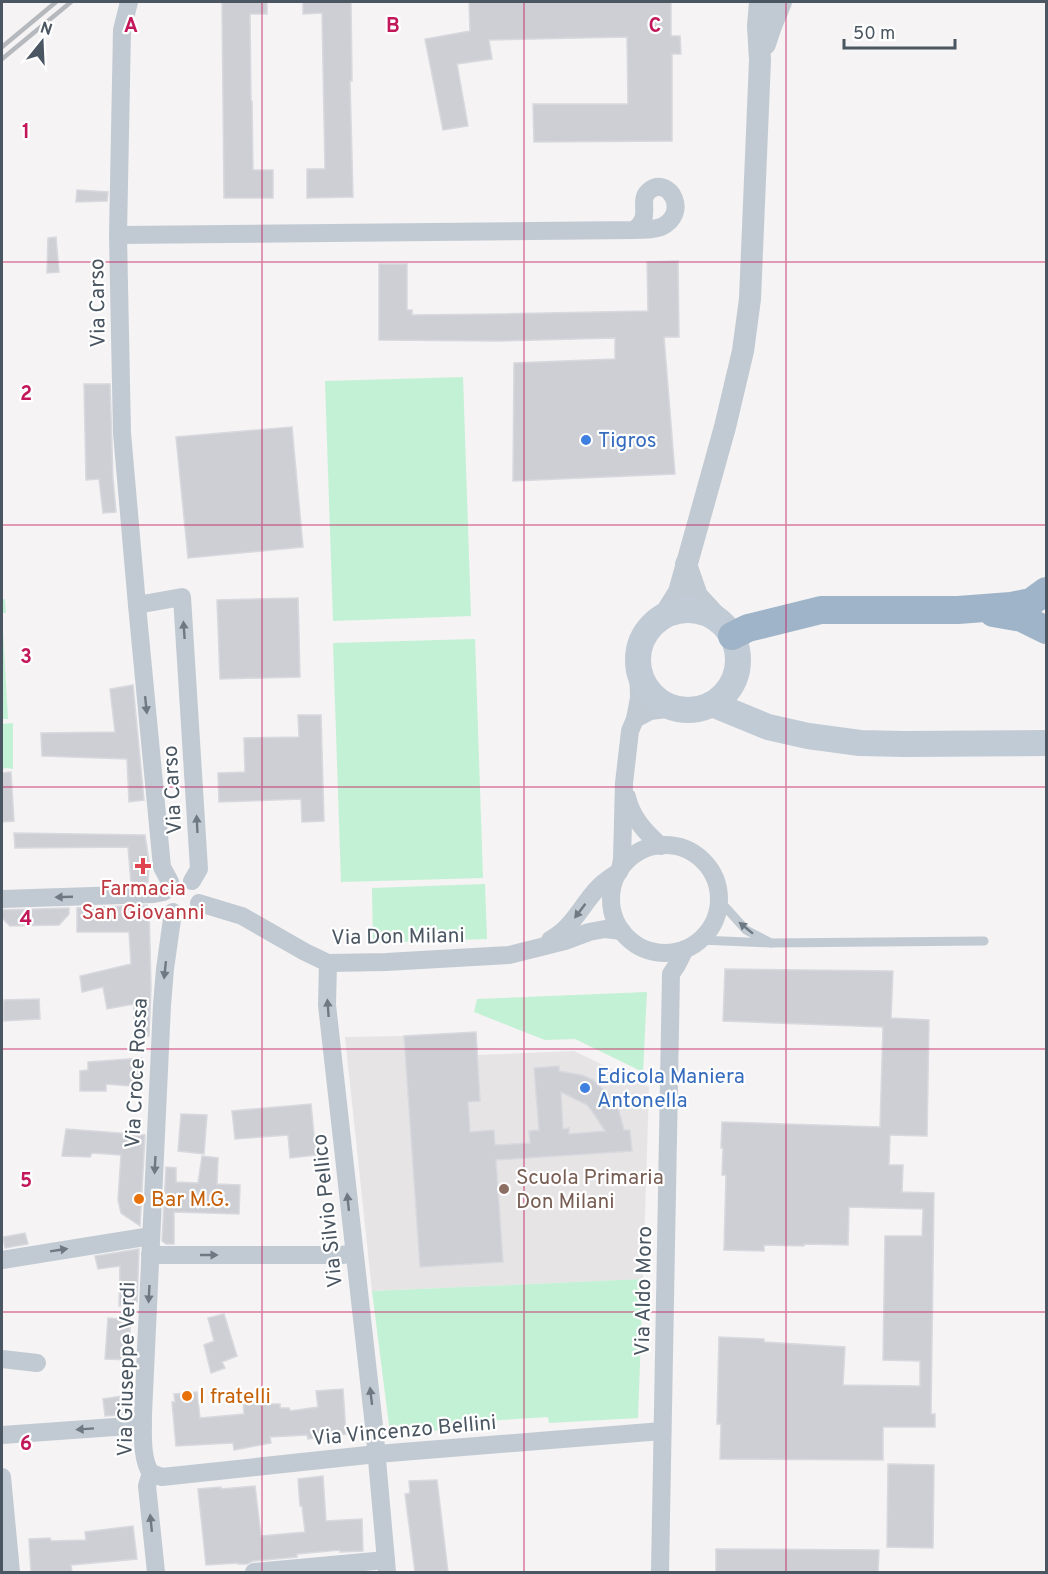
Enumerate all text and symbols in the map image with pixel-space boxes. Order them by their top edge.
north arrow [12,12,72,72]
scale bar [844,12,955,50]
text: A [124,14,138,40]
text: B [386,14,400,40]
text: C [649,14,661,40]
text: N [37,18,55,41]
text: 50 m [853,23,895,46]
text: 1 [22,120,30,146]
street label: Via Carso [84,258,113,348]
text: 2 [20,382,32,408]
place label: Tigros [598,428,657,455]
marker: Tigros [579,433,593,447]
one-way arrow [179,620,189,639]
text: 3 [20,645,32,671]
one-way arrow [141,695,151,714]
street label: Via Carso [158,745,189,835]
one-way arrow [193,815,202,834]
marker: Farmacia San Giovanni [136,859,150,873]
place label: Farmacia San Giovanni [82,876,204,927]
one-way arrow [54,892,73,902]
one-way arrow [574,903,587,919]
text: 4 [20,907,32,933]
one-way arrow [738,921,754,934]
street label: Via Don Milani [331,923,465,952]
one-way arrow [160,961,170,980]
street label: Via Croce Rossa [120,997,155,1149]
one-way arrow [323,999,332,1018]
place label: Edicola Maniera Antonella [597,1064,745,1115]
marker: Edicola Maniera Antonella [578,1081,592,1095]
street label: Via Silvio Pellico [307,1133,350,1289]
one-way arrow [150,1156,159,1175]
place label: Scuola Primaria Don Milani [516,1165,664,1216]
text: 5 [20,1169,32,1195]
marker: Scuola Primaria Don Milani [497,1182,511,1196]
place label: Bar M.G. [151,1187,229,1214]
marker: Bar M.G. [132,1192,146,1206]
one-way arrow [343,1192,353,1211]
street label: Via Aldo Moro [630,1226,659,1356]
one-way arrow [50,1246,69,1255]
one-way arrow [199,1250,218,1260]
street label: Via Giuseppe Verdi [112,1281,143,1457]
one-way arrow [144,1285,153,1304]
place label: I fratelli [199,1384,271,1411]
one-way arrow [366,1386,376,1405]
marker: I fratelli [180,1389,194,1403]
street label: Via Vincenzo Bellini [311,1410,498,1453]
one-way arrow [75,1424,94,1434]
text: 6 [20,1432,32,1458]
one-way arrow [146,1513,156,1532]

